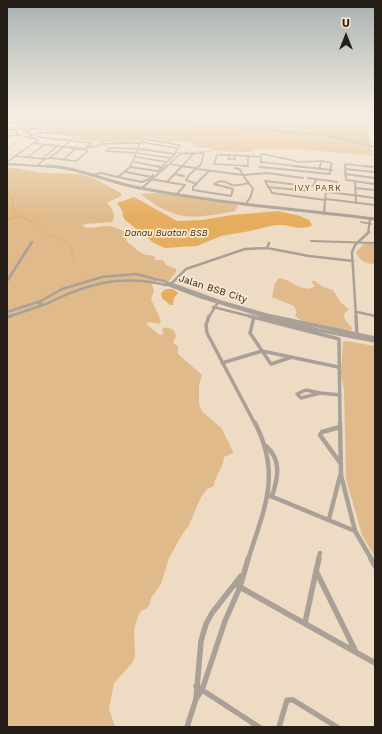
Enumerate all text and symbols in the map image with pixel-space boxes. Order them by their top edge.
north arrow [326,16,366,56]
text: U [342,17,350,30]
district label: IVY PARK [294,183,342,193]
water label: Danau Buatan BSB [125,228,207,238]
street label: Jalan BSB City [177,272,249,306]

